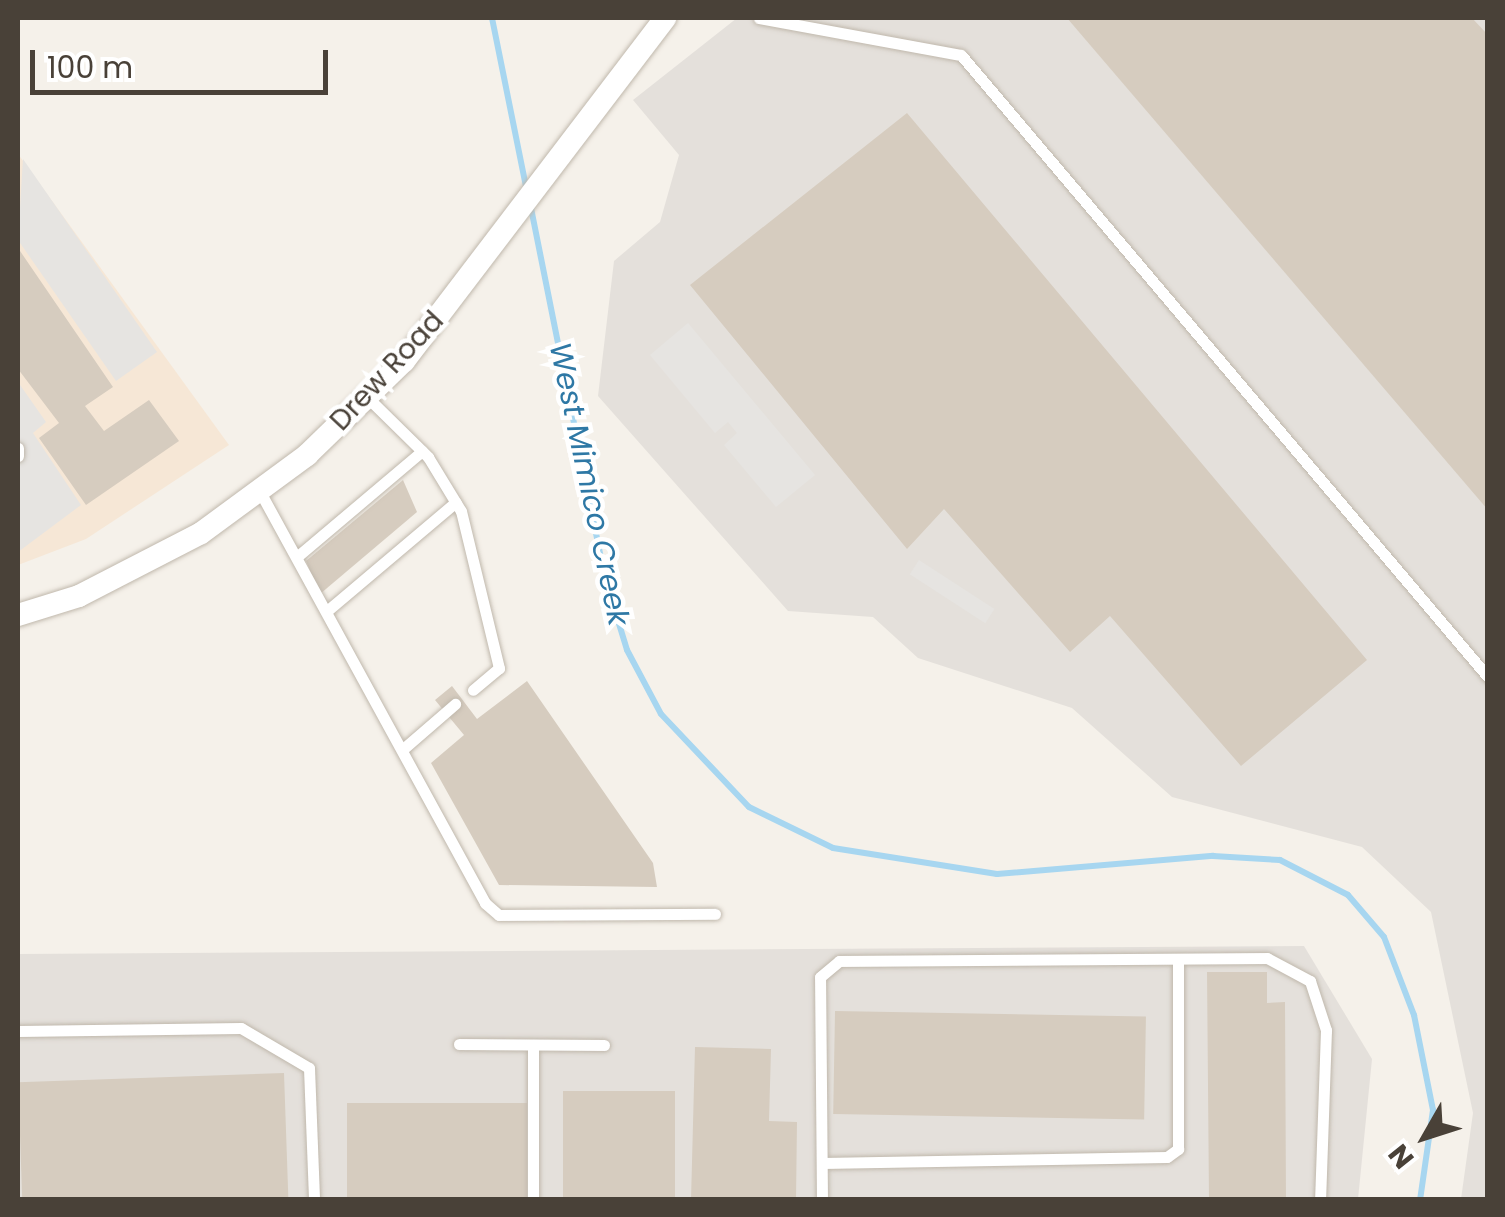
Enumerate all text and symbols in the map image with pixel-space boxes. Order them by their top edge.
scale bar [35,30,332,92]
text: 100 m [47,46,133,89]
street label: Drew Road [323,304,451,438]
water label: West Mimico Creek [541,339,637,629]
north arrow [1375,1087,1475,1187]
text: N [1380,1136,1423,1177]

